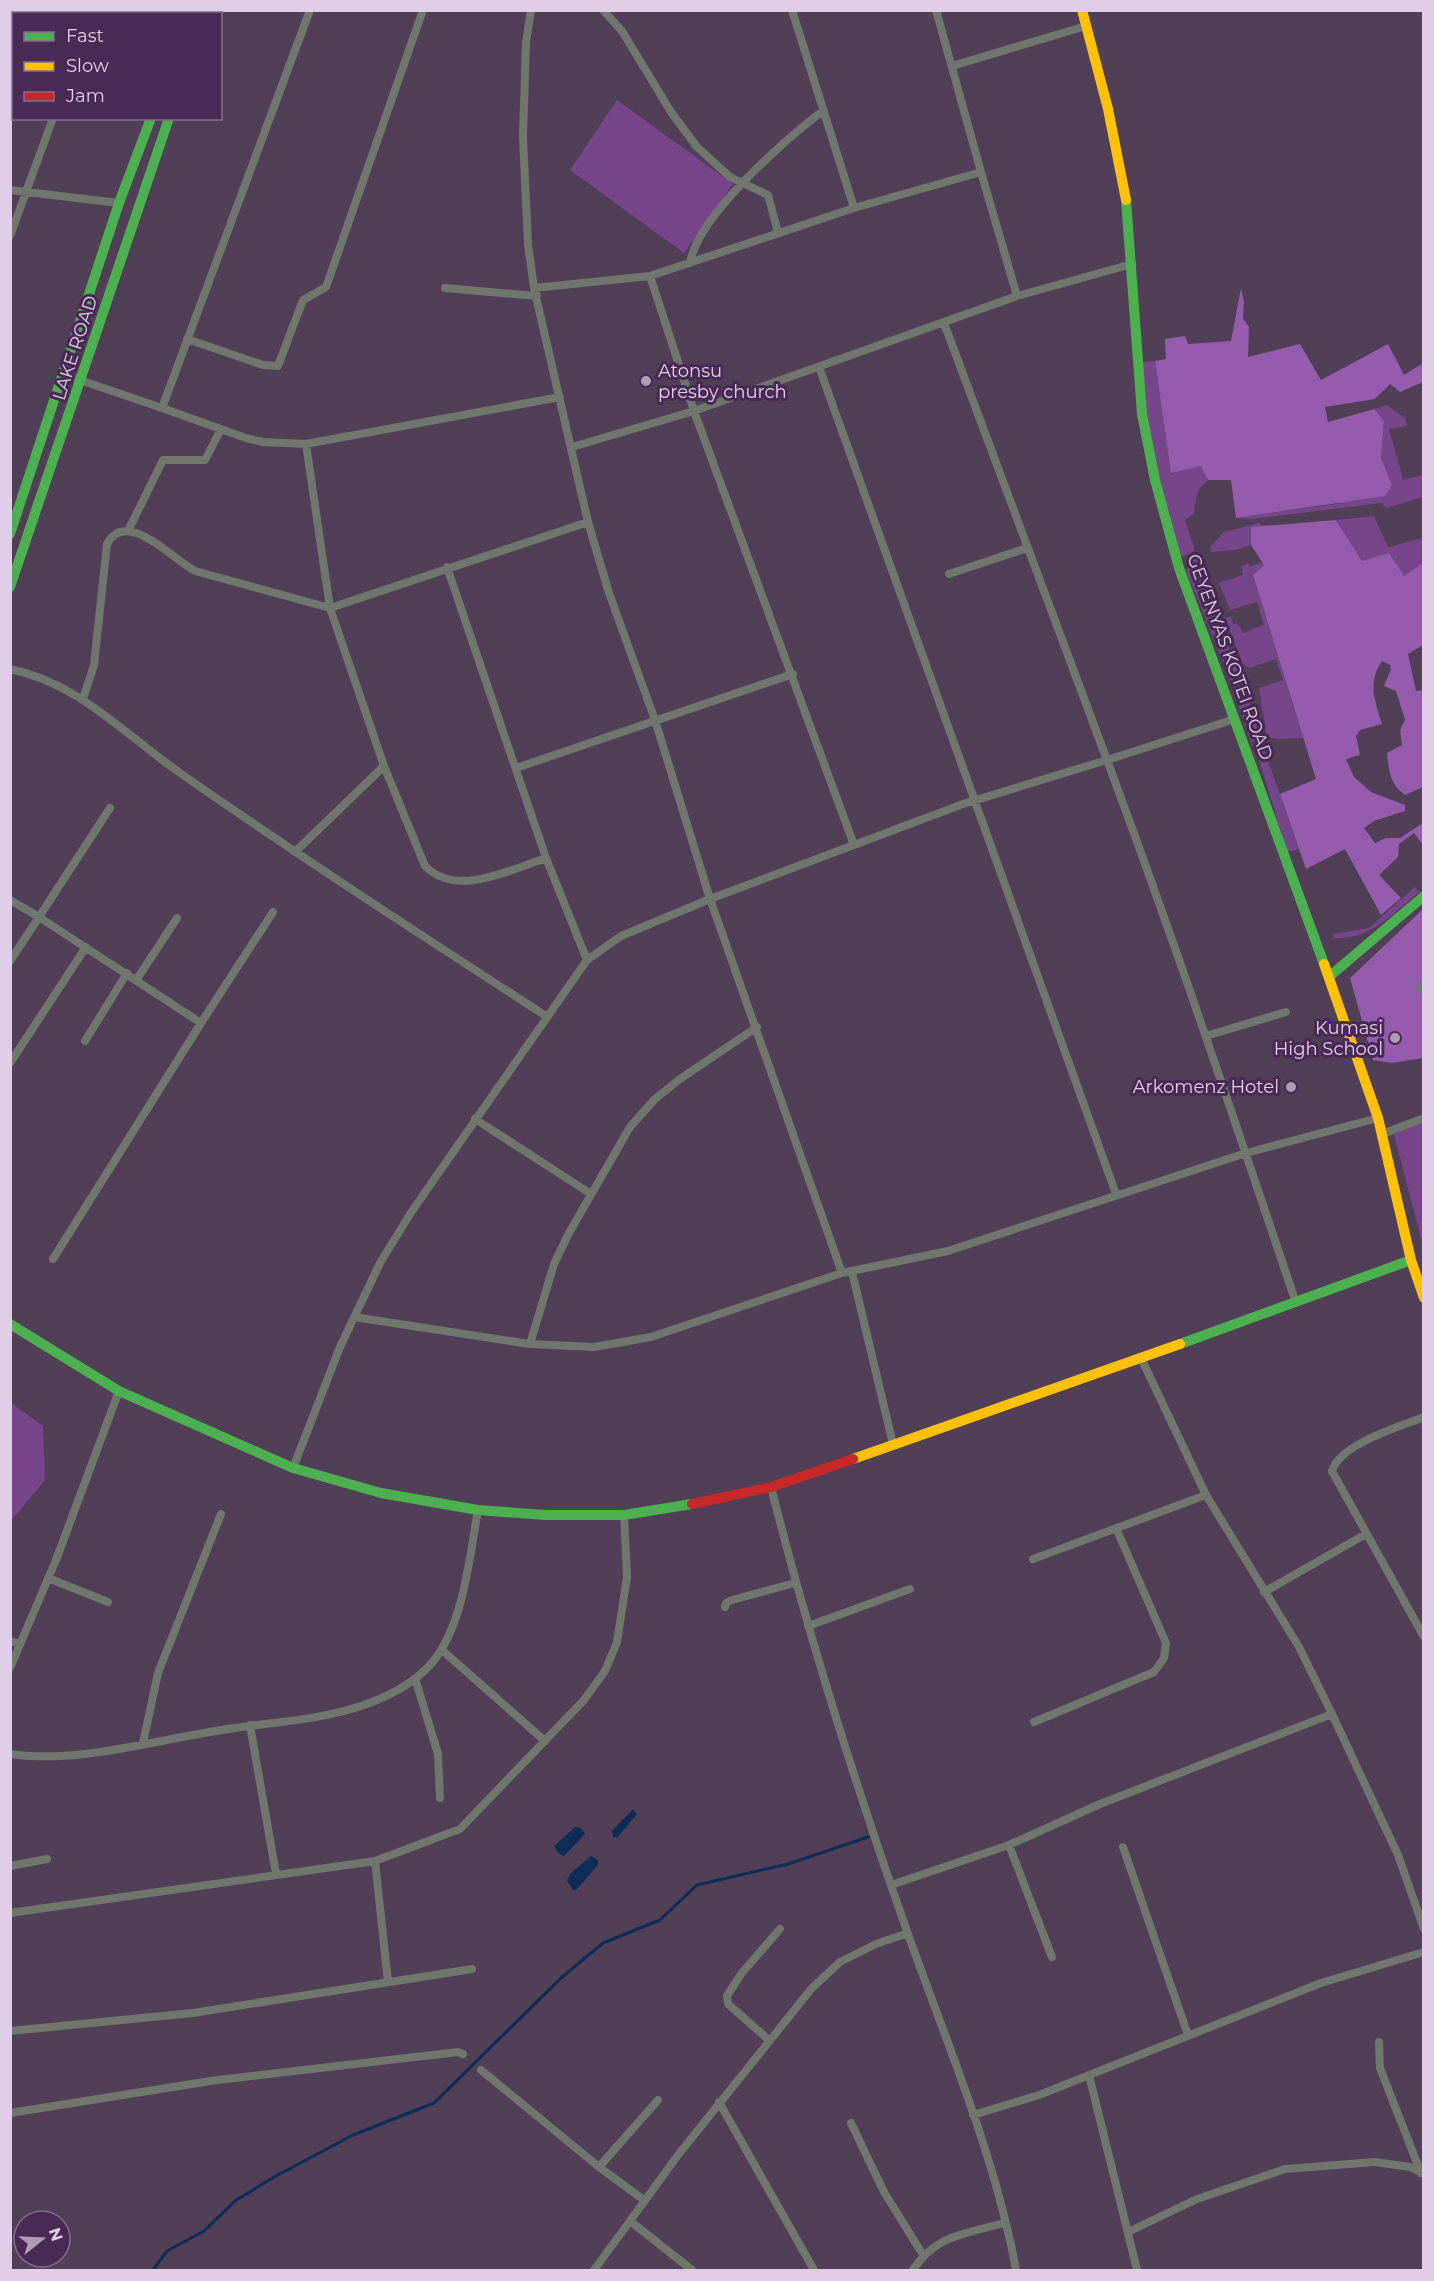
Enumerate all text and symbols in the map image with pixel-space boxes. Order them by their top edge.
legend [12,12,222,120]
text: Fast [66,25,104,47]
text: Slow [66,55,109,77]
text: Jam [65,85,105,107]
street label: LAKE ROAD [48,293,102,403]
place label: Atonsu presby church [658,360,787,403]
marker: Atonsu presby church [639,374,653,388]
street label: GEYENYAS KOTEI ROAD [1182,551,1278,763]
place label: Kumasi High School [1274,1017,1383,1060]
marker: Kumasi High School [1388,1031,1402,1045]
place label: Arkomenz Hotel [1133,1076,1279,1098]
marker: Arkomenz Hotel [1284,1080,1298,1094]
north arrow [12,2209,72,2269]
text: N [45,2225,67,2244]

